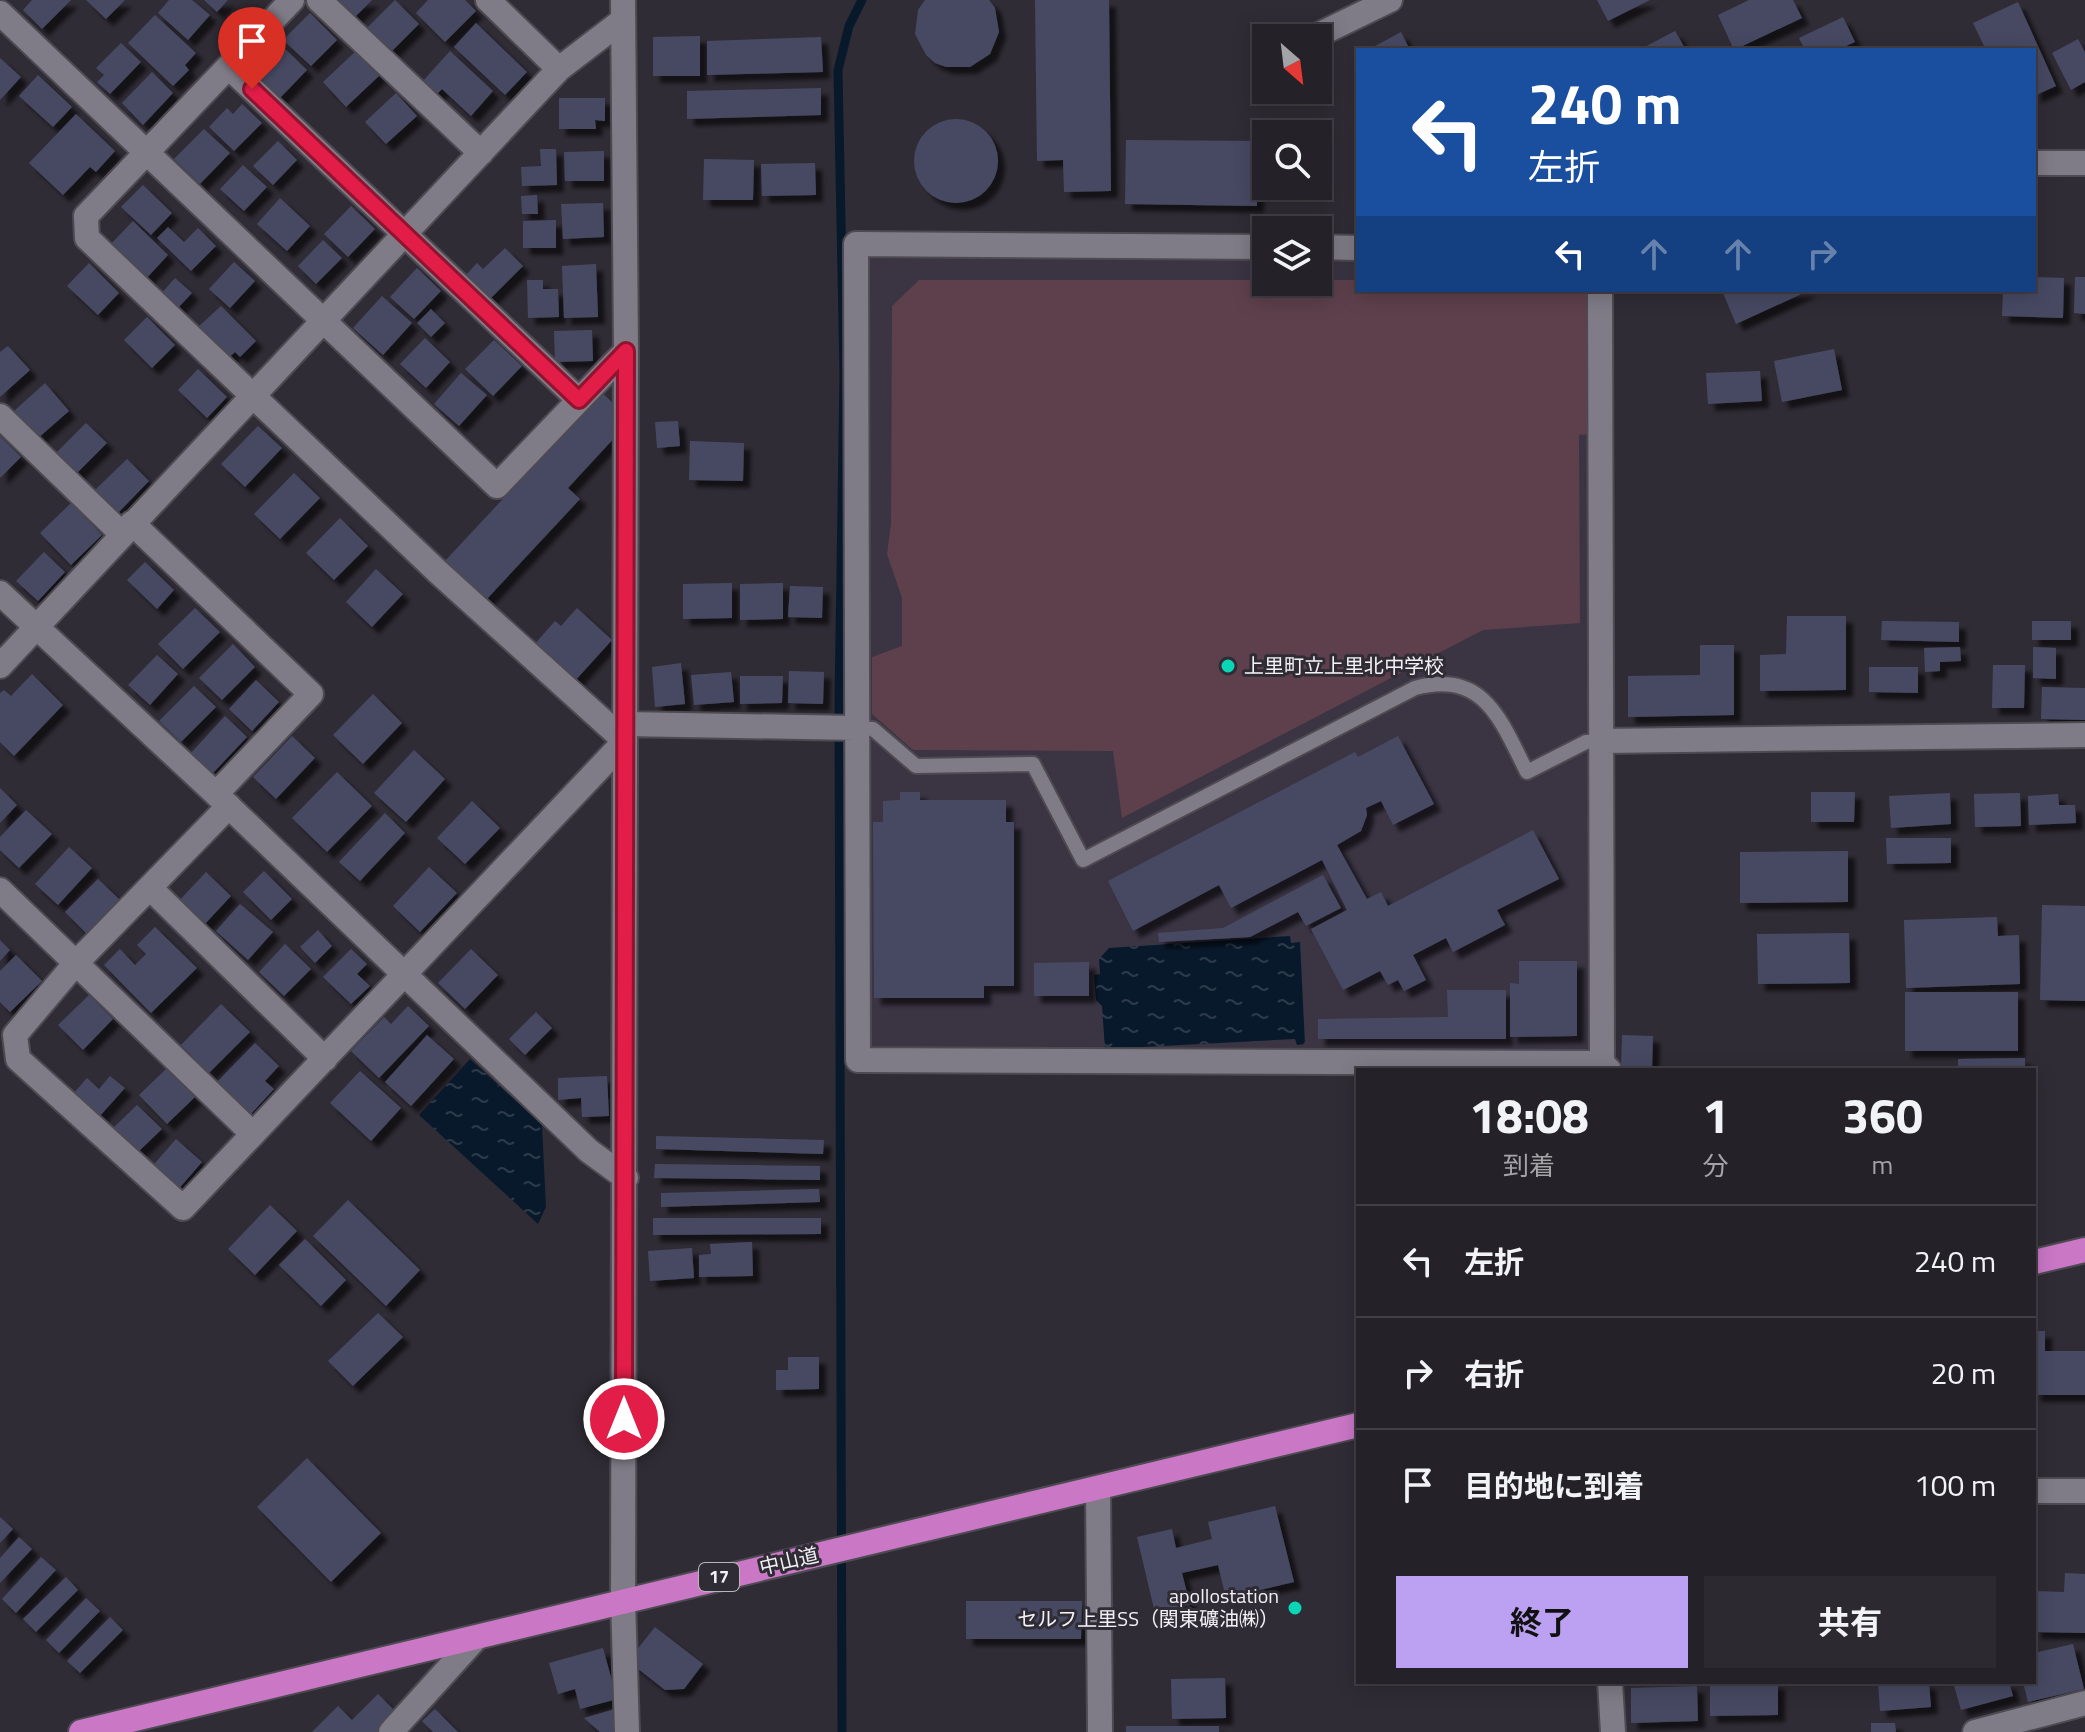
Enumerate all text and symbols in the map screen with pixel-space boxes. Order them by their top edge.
pin [218,7,286,89]
icon: arrive [230,19,274,63]
north arrow [1252,24,1332,104]
map controls [1252,24,1332,296]
text: 240 m [1528,61,1681,146]
icon: left [1396,80,1500,184]
button: search [1252,120,1332,200]
text: 左折 [1528,139,1600,194]
button: layers [1252,216,1332,296]
icon: left [1548,232,1592,276]
icon: ahead [1632,232,1676,276]
icon: ahead [1716,232,1760,276]
icon: right [1800,232,1844,276]
place label: 上里町立上里北中学校 [1244,650,1444,681]
marker: 上里町立上里北中学校 [1219,657,1237,675]
text: 18:08 [1469,1079,1589,1152]
text: 1 [1702,1079,1729,1152]
text: 360 [1842,1079,1923,1152]
text: m [1872,1145,1893,1184]
text: 到着 [1503,1146,1555,1185]
text: 分 [1703,1146,1729,1185]
text: 240 m [1914,1238,1996,1284]
icon: left [1396,1239,1440,1283]
text: 左折 [1464,1239,1524,1285]
text: 20 m [1931,1350,1996,1396]
icon: right [1396,1351,1440,1395]
text: 右折 [1464,1351,1524,1397]
position arrow [582,1377,666,1461]
text: 100 m [1914,1462,1996,1508]
icon: arrive [1396,1463,1440,1507]
text: 目的地に到着 [1464,1463,1644,1509]
street label: 中山道 [756,1539,822,1582]
road number: 17 [699,1563,739,1591]
button: 終了 [1396,1576,1688,1668]
button: 共有 [1704,1576,1996,1668]
place label: apollostation セルフ上里SS（関東礦油㈱） [1017,1580,1279,1634]
marker: apollostation セルフ上里SS（関東礦油㈱） [1286,1599,1304,1617]

